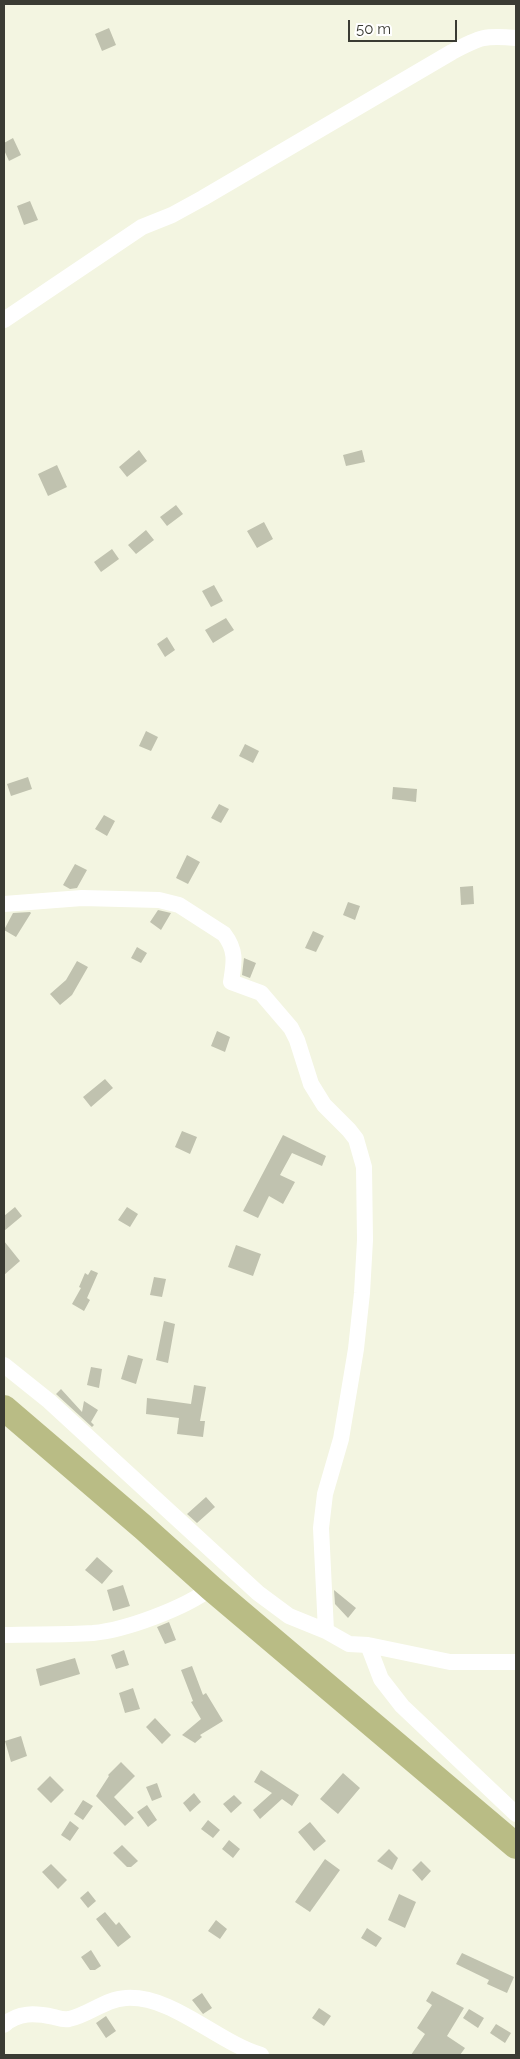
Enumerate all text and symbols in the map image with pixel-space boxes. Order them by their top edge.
scale bar [350,10,459,42]
text: 50 m [356,20,391,38]

